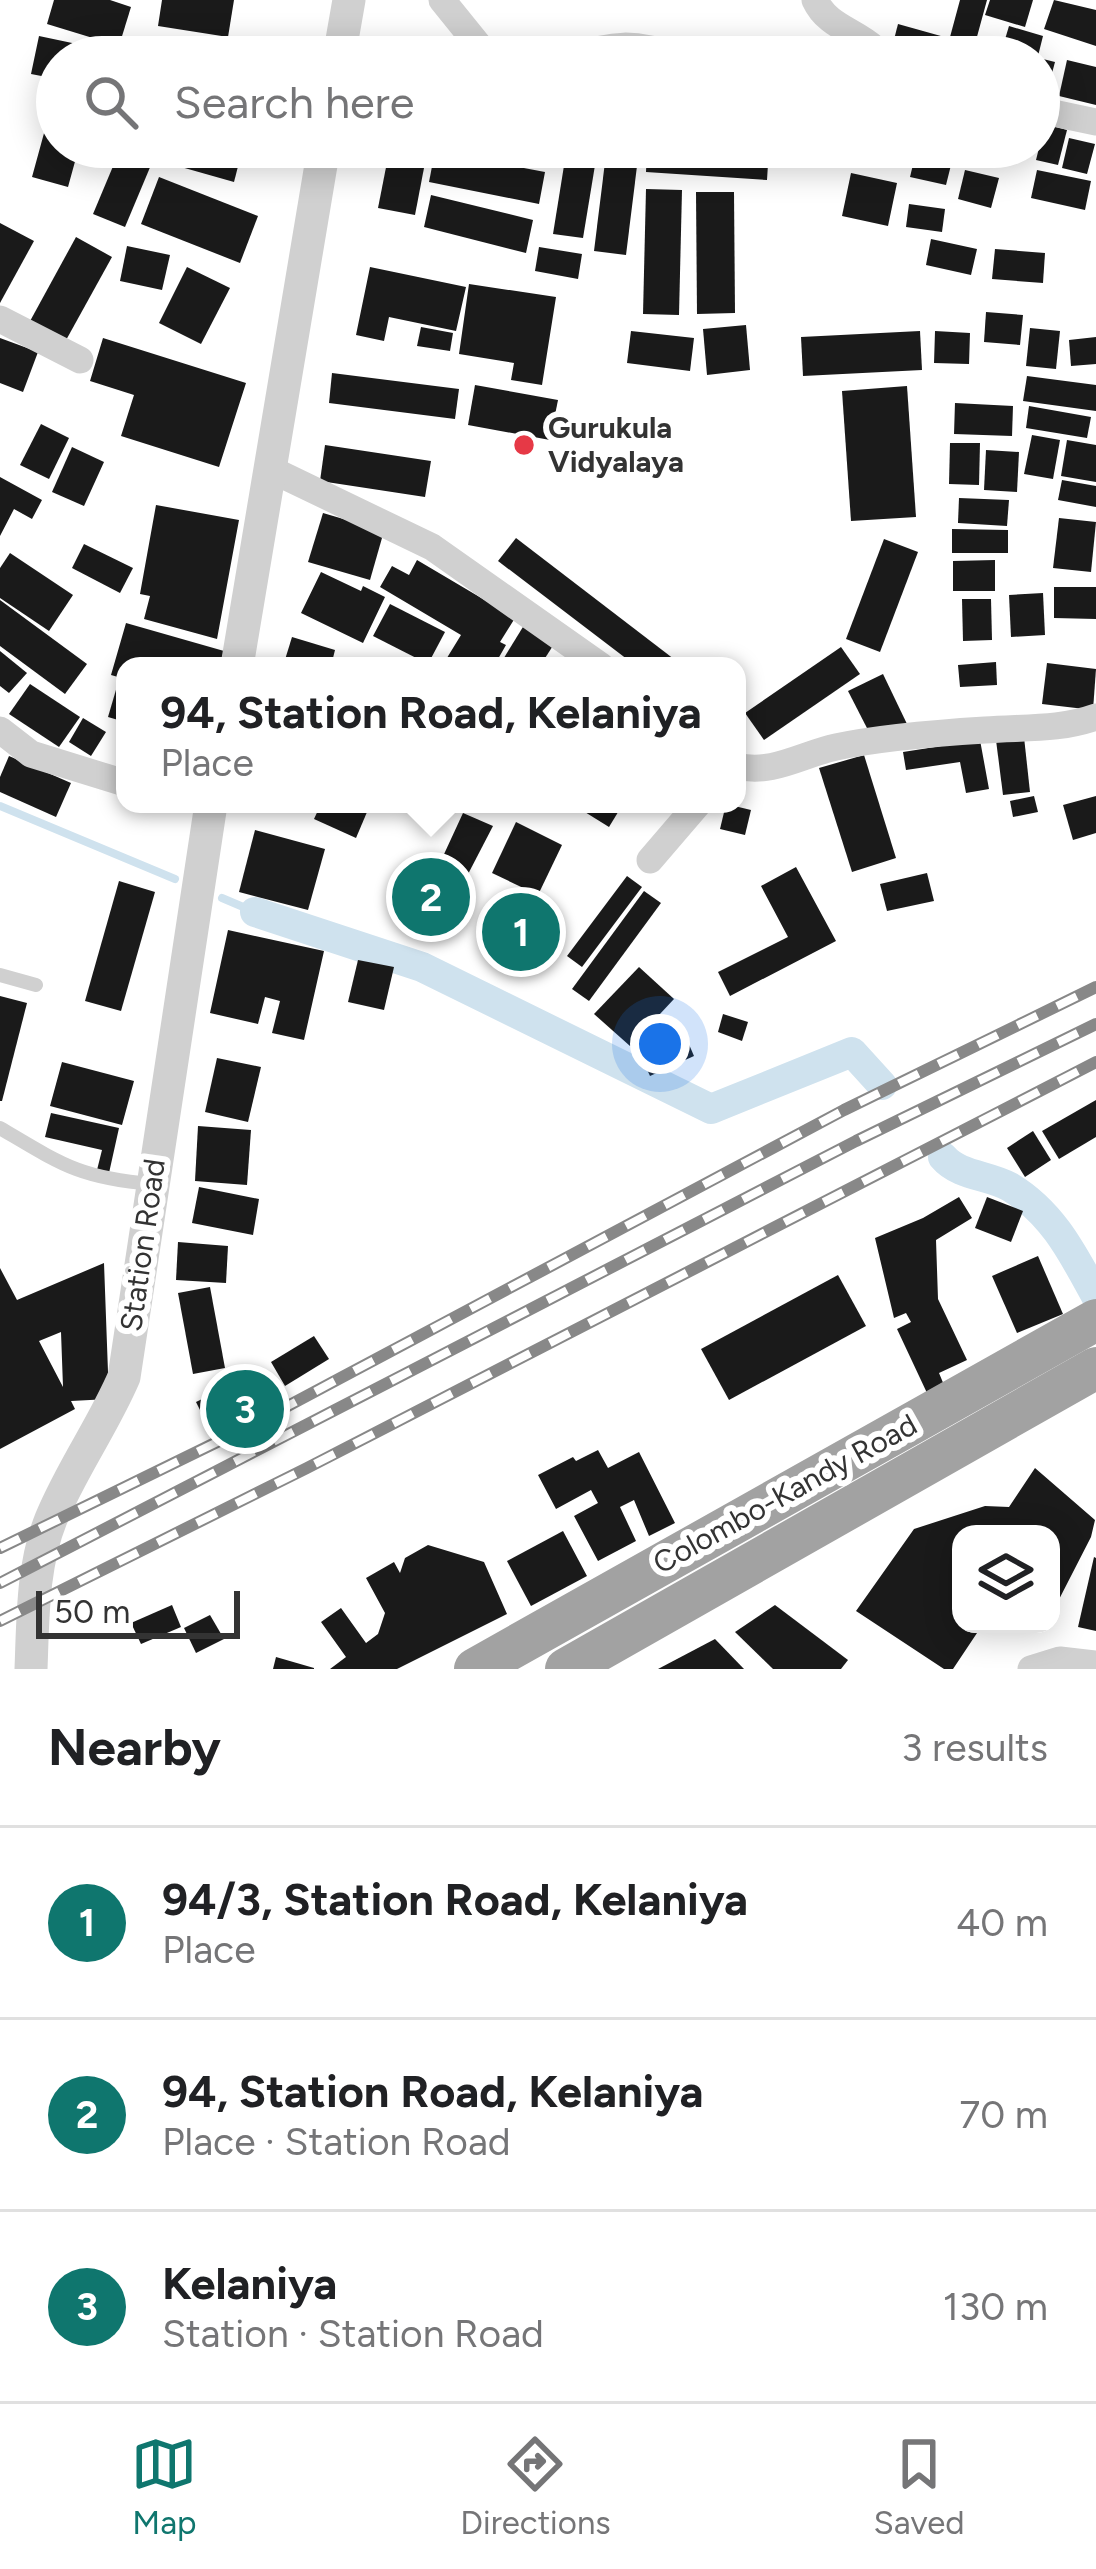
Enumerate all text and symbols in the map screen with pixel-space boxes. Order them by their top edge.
search box [36,36,1060,168]
icon: search [78,69,144,135]
text: Search here [174,75,414,129]
place label: Gurukula Vidyalaya [548,409,684,480]
marker: Gurukula Vidyalaya [511,432,537,458]
popup [116,657,746,813]
text: 94, Station Road, Kelaniya [160,685,702,739]
text: Place [160,739,254,786]
pin: 2 [392,852,470,942]
pin: 1 [482,887,560,977]
your location [630,1014,690,1074]
street label: Station Road [112,1156,173,1334]
pin: 3 [206,1364,284,1454]
street label: Colombo-Kandy Road [646,1406,923,1581]
map controls [952,1525,1060,1633]
button: layers [952,1525,1060,1633]
scale bar [36,1585,240,1638]
text: 50 m [54,1592,130,1631]
text: Nearby [48,1717,221,1778]
text: 3 results [901,1724,1048,1771]
text: 94/3, Station Road, Kelaniya [162,1872,748,1926]
text: 1 [79,1899,95,1946]
text: 40 m [956,1899,1048,1946]
text: Place [162,1926,255,1973]
text: 94, Station Road, Kelaniya [162,2064,704,2118]
text: 2 [76,2091,98,2138]
text: 70 m [959,2091,1048,2138]
text: Place · Station Road [162,2118,511,2165]
text: Kelaniya [162,2256,337,2310]
text: 3 [76,2283,98,2330]
text: 130 m [943,2283,1048,2330]
text: Station · Station Road [162,2310,544,2357]
tab: Map [131,2431,197,2542]
tab: Directions [460,2431,611,2542]
tab: Saved [874,2431,965,2542]

